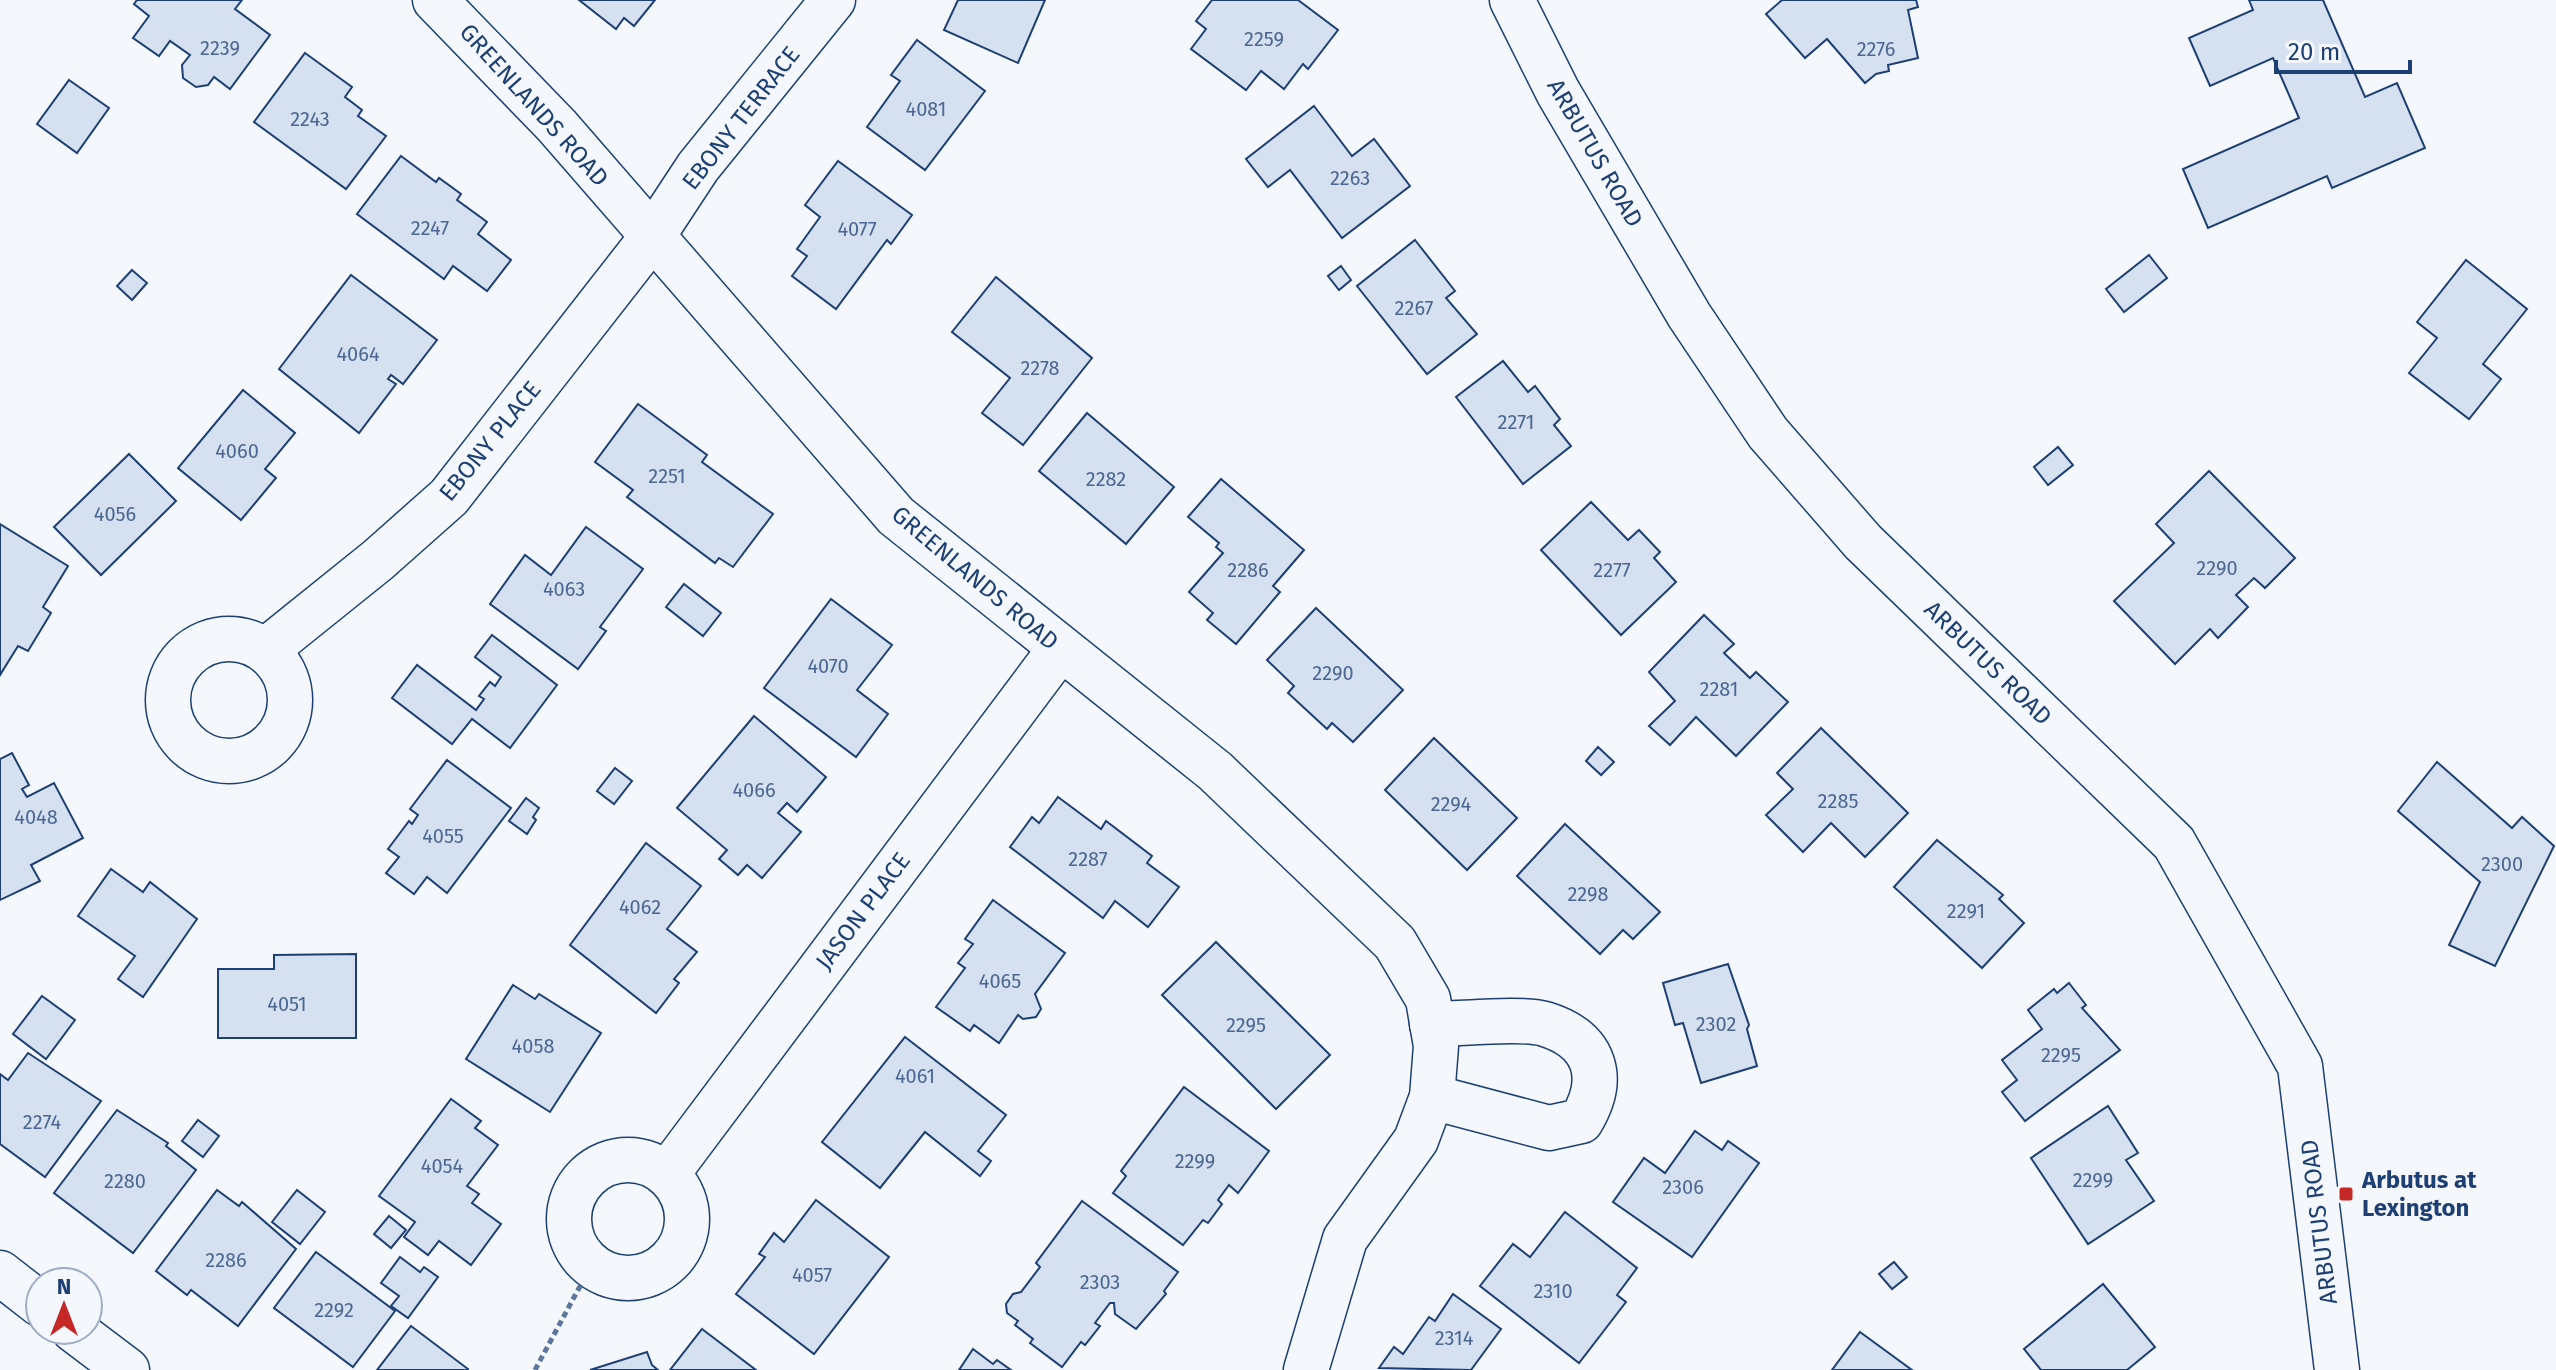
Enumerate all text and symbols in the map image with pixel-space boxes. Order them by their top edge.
street label: GREENLANDS ROAD [454,18,614,192]
scale bar [2276,24,2410,74]
house number: 2259 [1244,27,1284,51]
house number: 2239 [200,36,240,60]
house number: 2276 [1857,37,1895,61]
text: 20 m [2288,38,2340,66]
street label: EBONY TERRACE [676,41,806,195]
street label: ARBUTUS ROAD [1541,74,1649,232]
house number: 4081 [906,97,946,121]
house number: 2243 [290,107,330,131]
house number: 2263 [1330,166,1370,190]
house number: 2247 [411,216,449,240]
house number: 4077 [837,217,877,241]
house number: 2267 [1395,296,1434,320]
house number: 4064 [336,342,380,366]
house number: 2278 [1020,356,1060,380]
street label: EBONY PLACE [433,376,547,506]
house number: 2271 [1498,410,1534,434]
house number: 4060 [215,439,259,463]
house number: 2251 [648,464,686,488]
house number: 2282 [1086,467,1126,491]
street label: GREENLANDS ROAD [886,500,1064,656]
house number: 4056 [94,502,136,526]
house number: 2290 [2196,556,2238,580]
house number: 2286 [1227,558,1269,582]
house number: 2277 [1593,558,1631,582]
house number: 4063 [543,577,585,601]
street label: ARBUTUS ROAD [1918,595,2058,731]
house number: 4070 [807,654,849,678]
house number: 2290 [1312,661,1354,685]
house number: 2281 [1700,677,1738,701]
house number: 4066 [732,778,776,802]
house number: 2285 [1818,789,1858,813]
house number: 2294 [1431,792,1472,816]
house number: 4048 [14,805,58,829]
house number: 4055 [422,824,464,848]
street label: JASON PLACE [810,847,916,975]
house number: 2287 [1068,847,1108,871]
house number: 2300 [2481,852,2523,876]
house number: 2298 [1567,882,1609,906]
house number: 4062 [619,895,661,919]
house number: 2291 [1947,899,1985,923]
house number: 4065 [979,969,1021,993]
house number: 4051 [267,992,307,1016]
house number: 2302 [1696,1012,1736,1036]
house number: 2295 [1226,1013,1266,1037]
house number: 4058 [512,1034,554,1058]
house number: 2295 [2041,1043,2081,1067]
house number: 4061 [895,1064,935,1088]
house number: 2274 [23,1110,62,1134]
street label: ARBUTUS ROAD [2295,1138,2343,1306]
house number: 2299 [1175,1149,1215,1173]
house number: 4054 [421,1154,464,1178]
place label: Arbutus at Lexington [2361,1166,2477,1222]
house number: 2299 [2073,1168,2113,1192]
house number: 2280 [104,1169,146,1193]
house number: 2306 [1662,1175,1704,1199]
marker: Arbutus at Lexington [2337,1185,2355,1203]
house number: 2286 [205,1248,247,1272]
house number: 4057 [792,1263,832,1287]
north arrow [24,1266,104,1346]
house number: 2303 [1080,1270,1120,1294]
text: N [57,1273,71,1300]
house number: 2310 [1533,1279,1573,1303]
house number: 2292 [314,1298,354,1322]
house number: 2314 [1435,1326,1474,1350]

